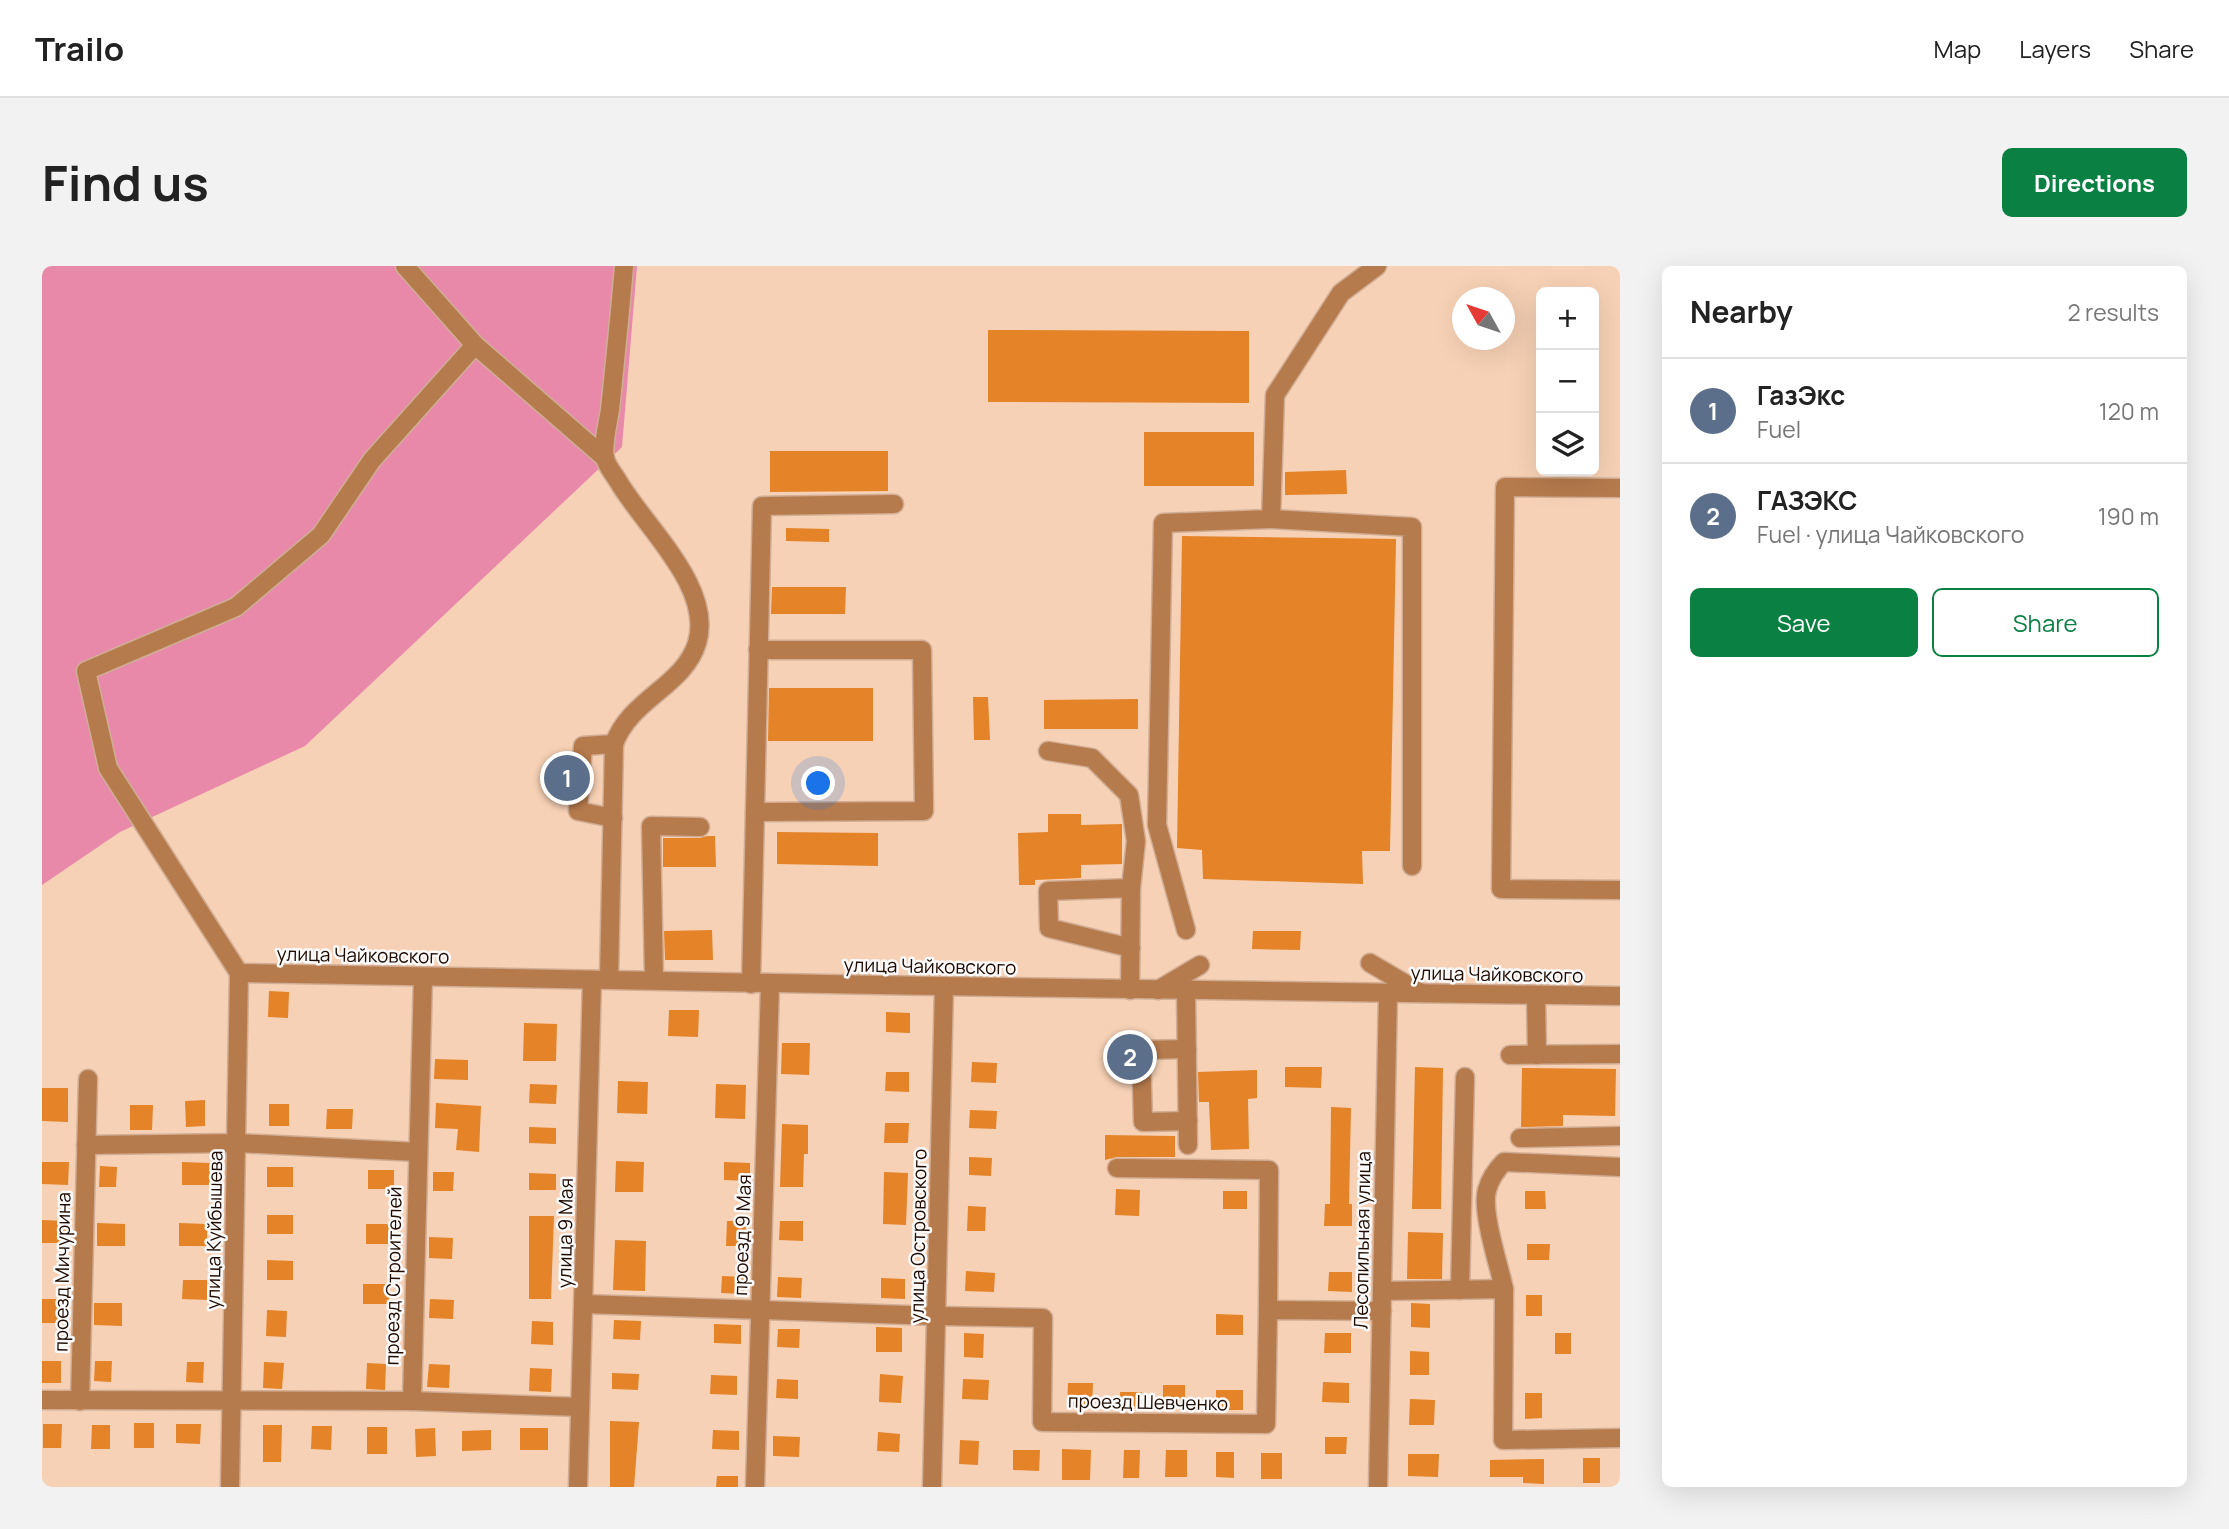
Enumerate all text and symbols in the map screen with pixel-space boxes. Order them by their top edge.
text: Trailo [35,26,124,71]
text: Map [1934,32,1981,65]
text: Layers [2019,32,2091,65]
text: Share [2129,32,2194,65]
button: Directions [2002,148,2187,217]
text: Find us [42,149,209,216]
north arrow [1452,287,1515,350]
map controls [1536,287,1599,476]
button: + [1536,287,1599,350]
text: Nearby [1690,291,1793,332]
text: 2 results [2067,296,2159,328]
button: − [1536,350,1599,413]
text: ГазЭкс [1757,377,1845,413]
text: 1 [1708,395,1718,427]
text: 120 m [2099,395,2159,427]
button: layers [1536,413,1599,476]
text: Fuel [1757,413,1801,445]
text: ГАЗЭКС [1757,482,1857,518]
text: 2 [1706,500,1720,532]
text: 190 m [2098,500,2159,532]
text: Fuel · улица Чайковского [1757,518,2024,550]
button: Save [1690,588,1918,657]
button: Share [1932,588,2159,657]
pin: 1 [544,752,590,804]
your location [801,766,835,800]
street label: улица Чайковского [276,940,450,970]
street label: улица Чайковского [843,951,1017,981]
street label: улица Чайковского [1410,959,1584,989]
pin: 2 [1107,1031,1153,1083]
street label: улица Островского [903,1148,933,1324]
street label: улица Куйбышева [200,1150,228,1310]
street label: Лесопильная улица [1347,1151,1377,1329]
street label: проезд 9 Мая [727,1174,757,1296]
street label: улица 9 Мая [551,1178,579,1288]
street label: проезд Строителей [378,1186,408,1366]
street label: проезд Мичурина [48,1192,76,1352]
street label: проезд Шевченко [1068,1388,1228,1416]

